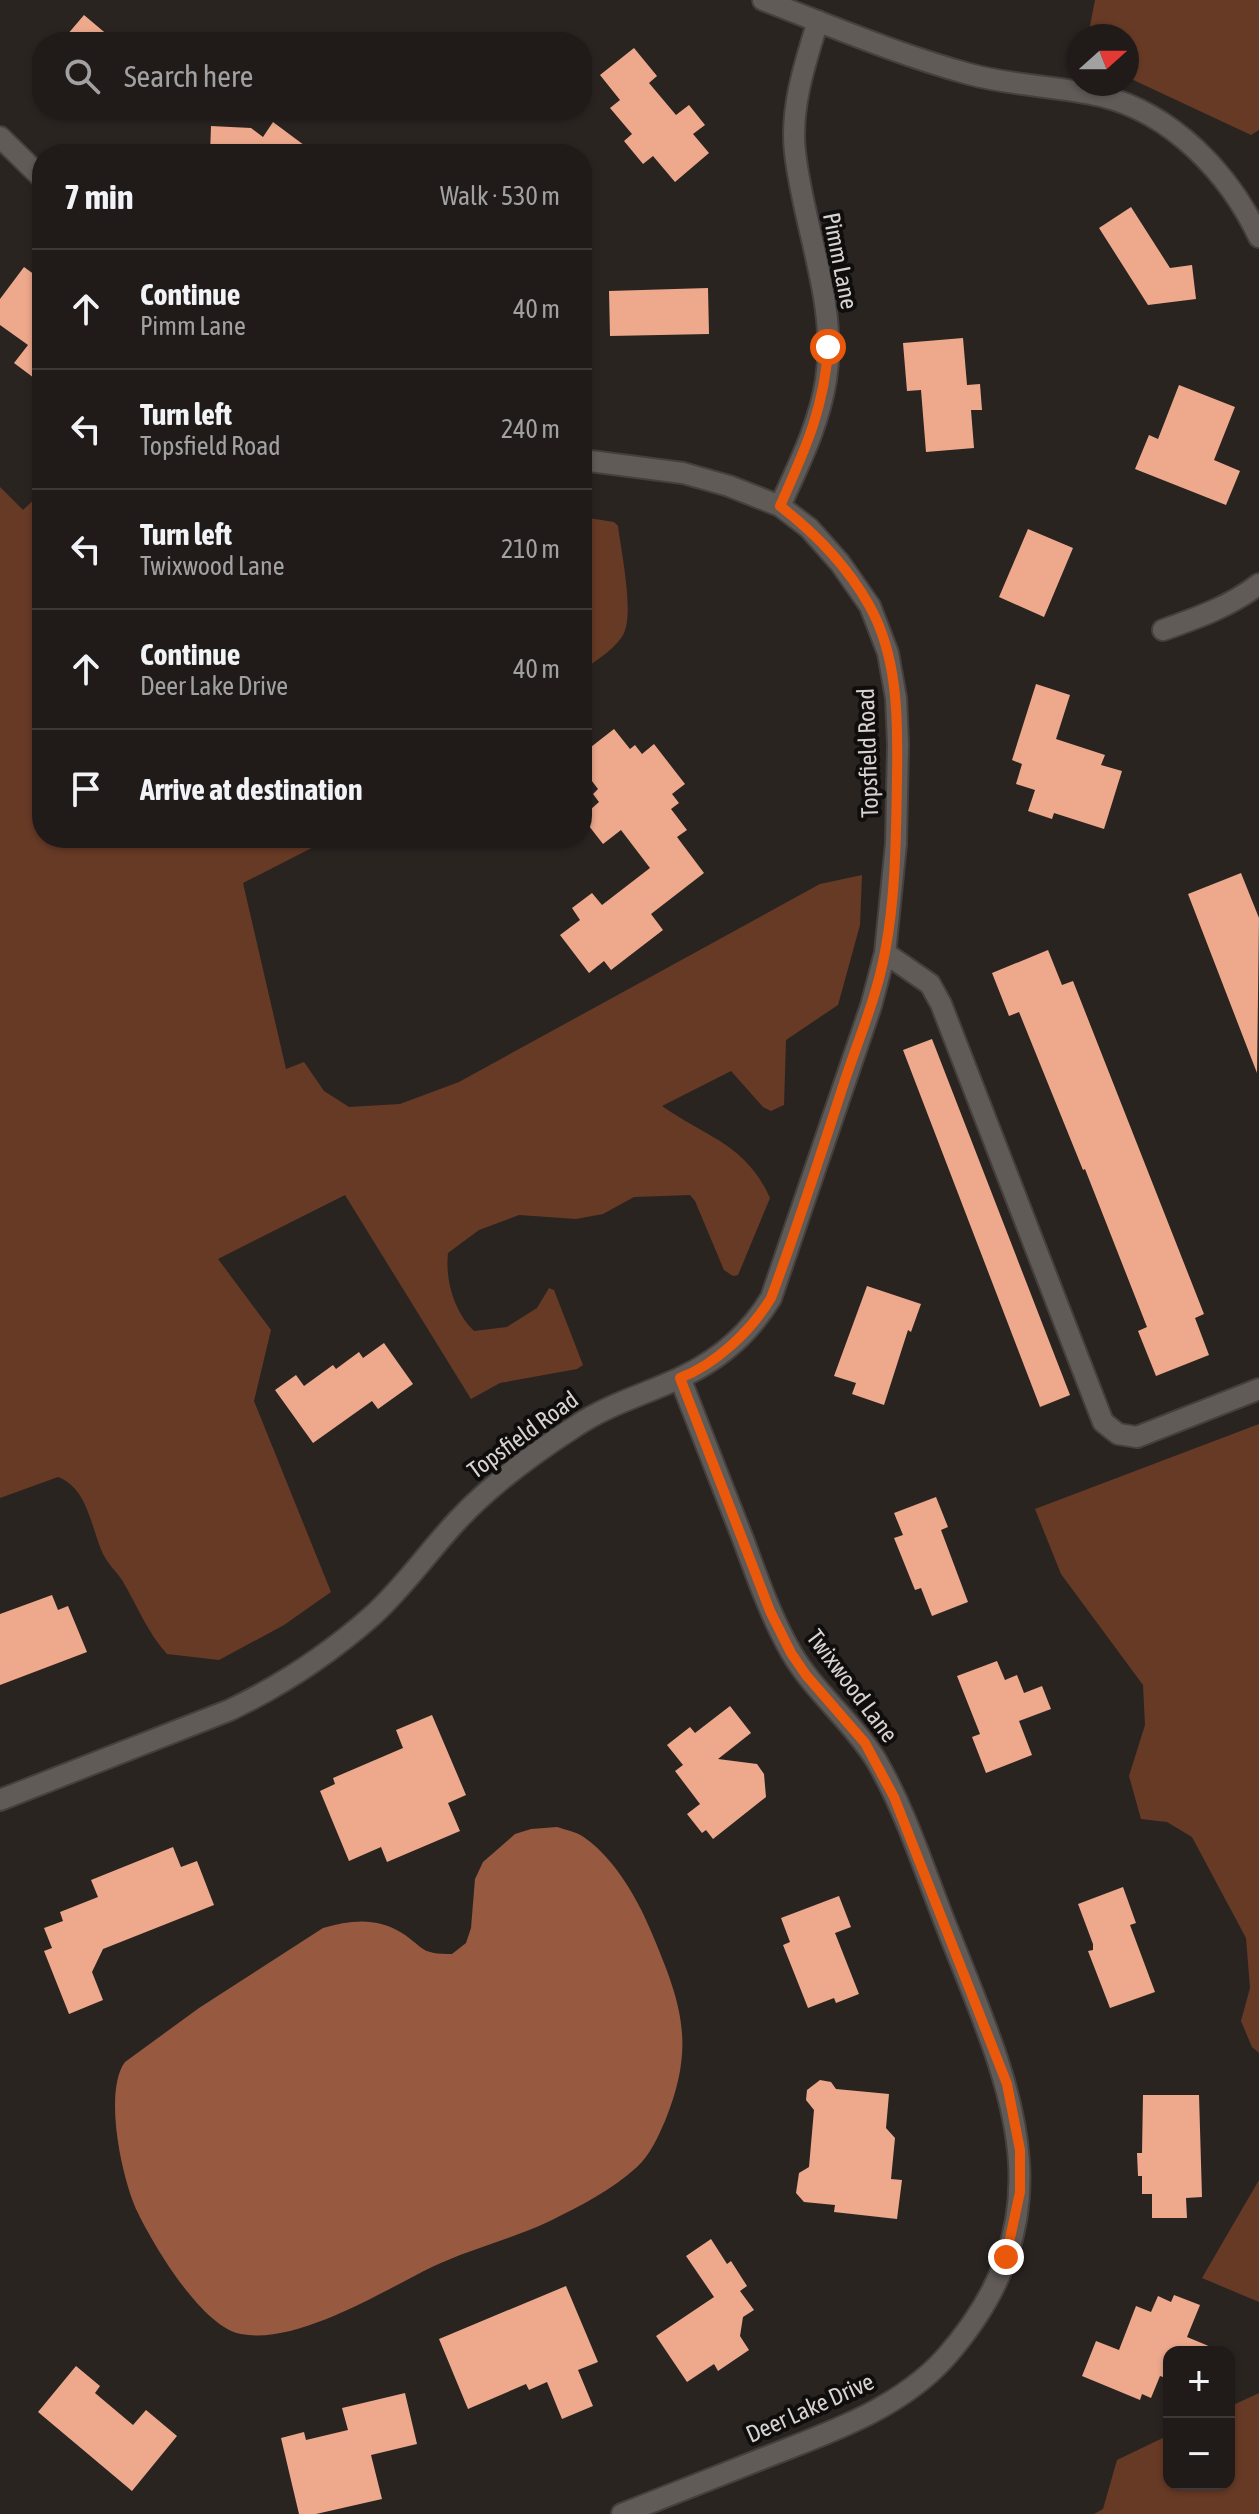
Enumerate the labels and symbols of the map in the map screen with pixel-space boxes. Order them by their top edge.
north arrow [1067,24,1139,96]
street label: Pimm Lane [818,210,863,311]
route start [810,329,846,365]
street label: Topsfield Road [852,688,883,818]
street label: Topsfield Road [462,1386,583,1484]
street label: Twixwood Lane [801,1624,903,1747]
route end [988,2239,1024,2275]
street label: Deer Lake Drive [742,2367,878,2448]

